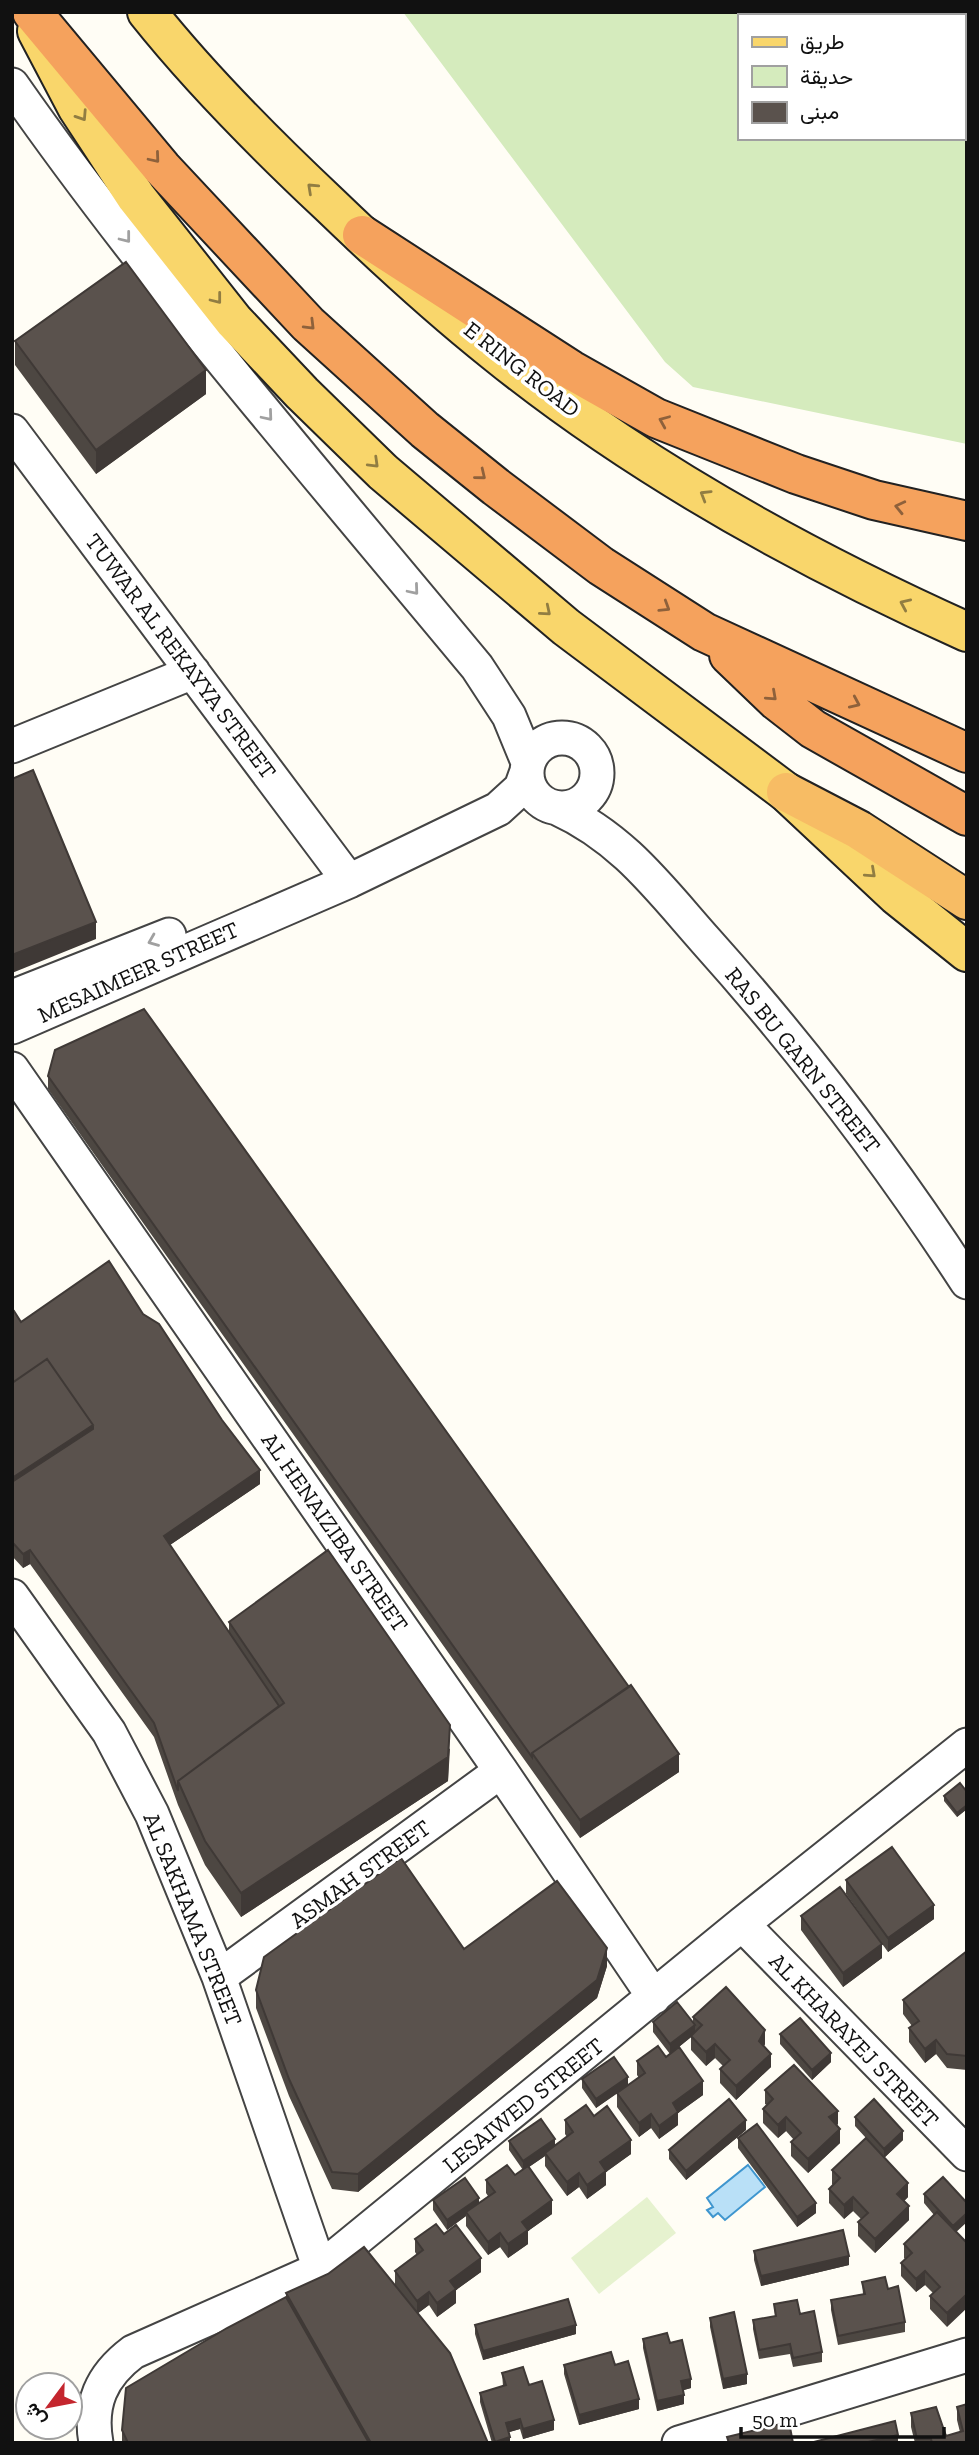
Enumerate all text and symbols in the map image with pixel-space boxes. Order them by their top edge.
legend [738,14,965,140]
text: طريق [800,29,845,55]
text: حديقة [800,64,853,89]
text: مبنى [800,99,839,124]
one-way arrow [74,108,87,121]
one-way arrow [147,150,159,163]
one-way arrow [307,184,320,197]
one-way arrow [118,230,131,242]
one-way arrow [208,291,221,304]
street label: E RING ROAD [458,315,586,423]
one-way arrow [301,316,314,329]
one-way arrow [260,407,272,420]
one-way arrow [658,415,670,429]
one-way arrow [366,455,379,468]
one-way arrow [473,466,485,479]
one-way arrow [699,491,712,504]
one-way arrow [894,500,906,515]
street label: TUWAR AL REKAYYA STREET [80,528,282,784]
one-way arrow [406,582,418,595]
one-way arrow [899,598,912,612]
one-way arrow [658,599,671,612]
one-way arrow [538,603,551,615]
one-way arrow [764,688,777,700]
one-way arrow [848,695,860,709]
one-way arrow [863,864,876,877]
street label: MESAIMEER STREET [33,915,243,1029]
one-way arrow [148,933,160,947]
street label: RAS BU GARN STREET [719,961,887,1159]
street label: AL HENAIZIBA STREET [255,1427,415,1637]
street label: AL SAKHAMA STREET [137,1808,249,2030]
street label: ASMAH STREET [284,1814,436,1934]
street label: AL KHARAYEJ STREET [763,1947,945,2133]
street label: LESAIWED STREET [437,2032,609,2178]
north arrow [14,2371,84,2441]
scale bar [741,2396,944,2440]
text: ش [19,2399,51,2431]
text: 50 m [752,2407,798,2432]

